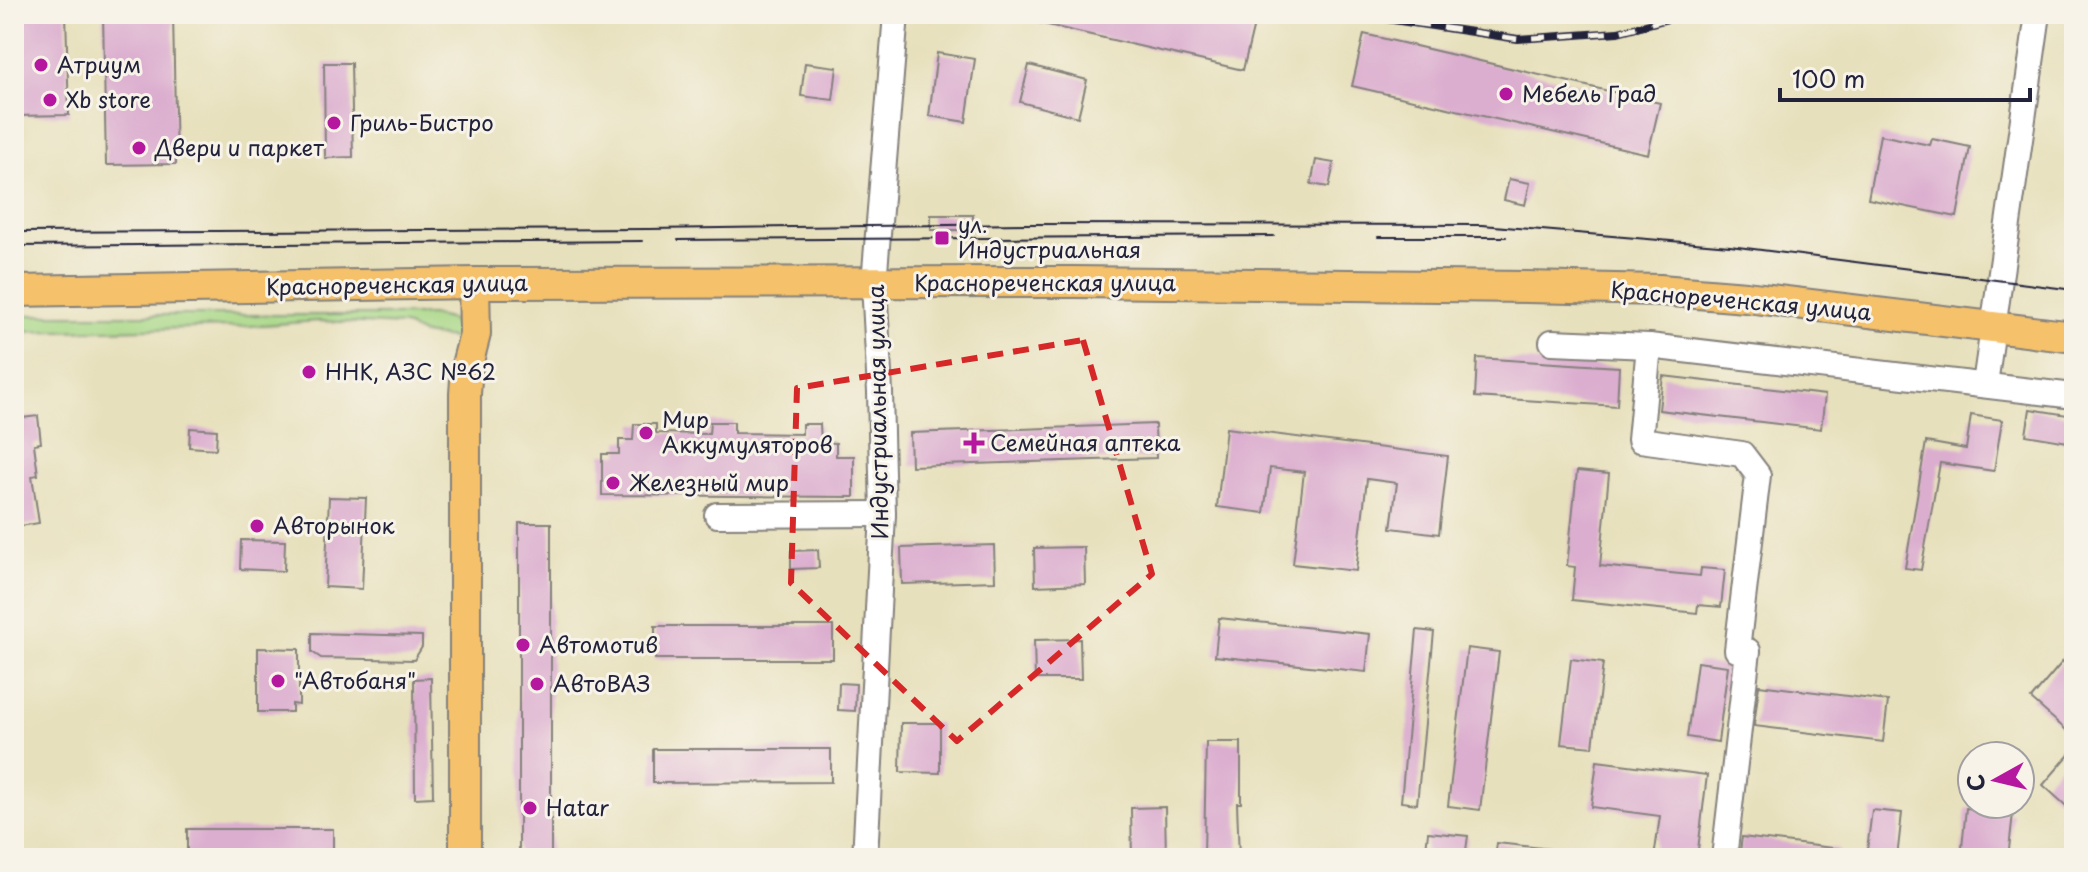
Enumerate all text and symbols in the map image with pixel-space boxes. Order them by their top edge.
place label: Атриум [57,47,141,80]
scale bar [1780,52,2030,102]
marker: Атриум [32,56,50,74]
text: 100 m [1792,60,1865,96]
place label: Мебель Град [1522,76,1656,109]
place label: Xb store [66,82,151,115]
marker: Мебель Град [1497,85,1515,103]
marker: Xb store [41,91,59,109]
place label: Гриль-Бистро [350,105,494,138]
marker: Гриль-Бистро [325,114,343,132]
place label: Двери и паркет [154,130,324,163]
marker: Двери и паркет [130,139,148,157]
place label: ул. Индустриальная [958,207,1141,265]
marker: ул. Индустриальная [933,229,951,247]
street label: Краснореченская улица [266,265,528,302]
street label: Краснореченская улица [914,265,1176,298]
street label: Краснореченская улица [1609,272,1873,327]
street label: Индустриальная улица [858,284,895,540]
place label: ННК, АЗС №62 [325,354,496,387]
marker: ННК, АЗС №62 [300,363,318,381]
place label: Мир Аккумуляторов [662,402,833,460]
marker: Мир Аккумуляторов [637,424,655,442]
place label: Семейная аптека [990,425,1181,458]
marker: Семейная аптека [965,434,983,452]
place label: Железный мир [629,465,789,498]
marker: Железный мир [604,474,622,492]
place label: Авторынок [273,508,396,541]
marker: Авторынок [248,517,266,535]
place label: Автомотив [539,627,658,660]
marker: Автомотив [514,636,532,654]
place label: "Автобаня" [294,663,416,696]
place label: АвтоВАЗ [553,666,650,699]
marker: "Автобаня" [269,672,287,690]
marker: АвтоВАЗ [528,675,546,693]
north arrow [1956,740,2036,820]
text: С [1957,773,1992,793]
place label: Hatar [546,790,609,823]
marker: Hatar [521,799,539,817]

